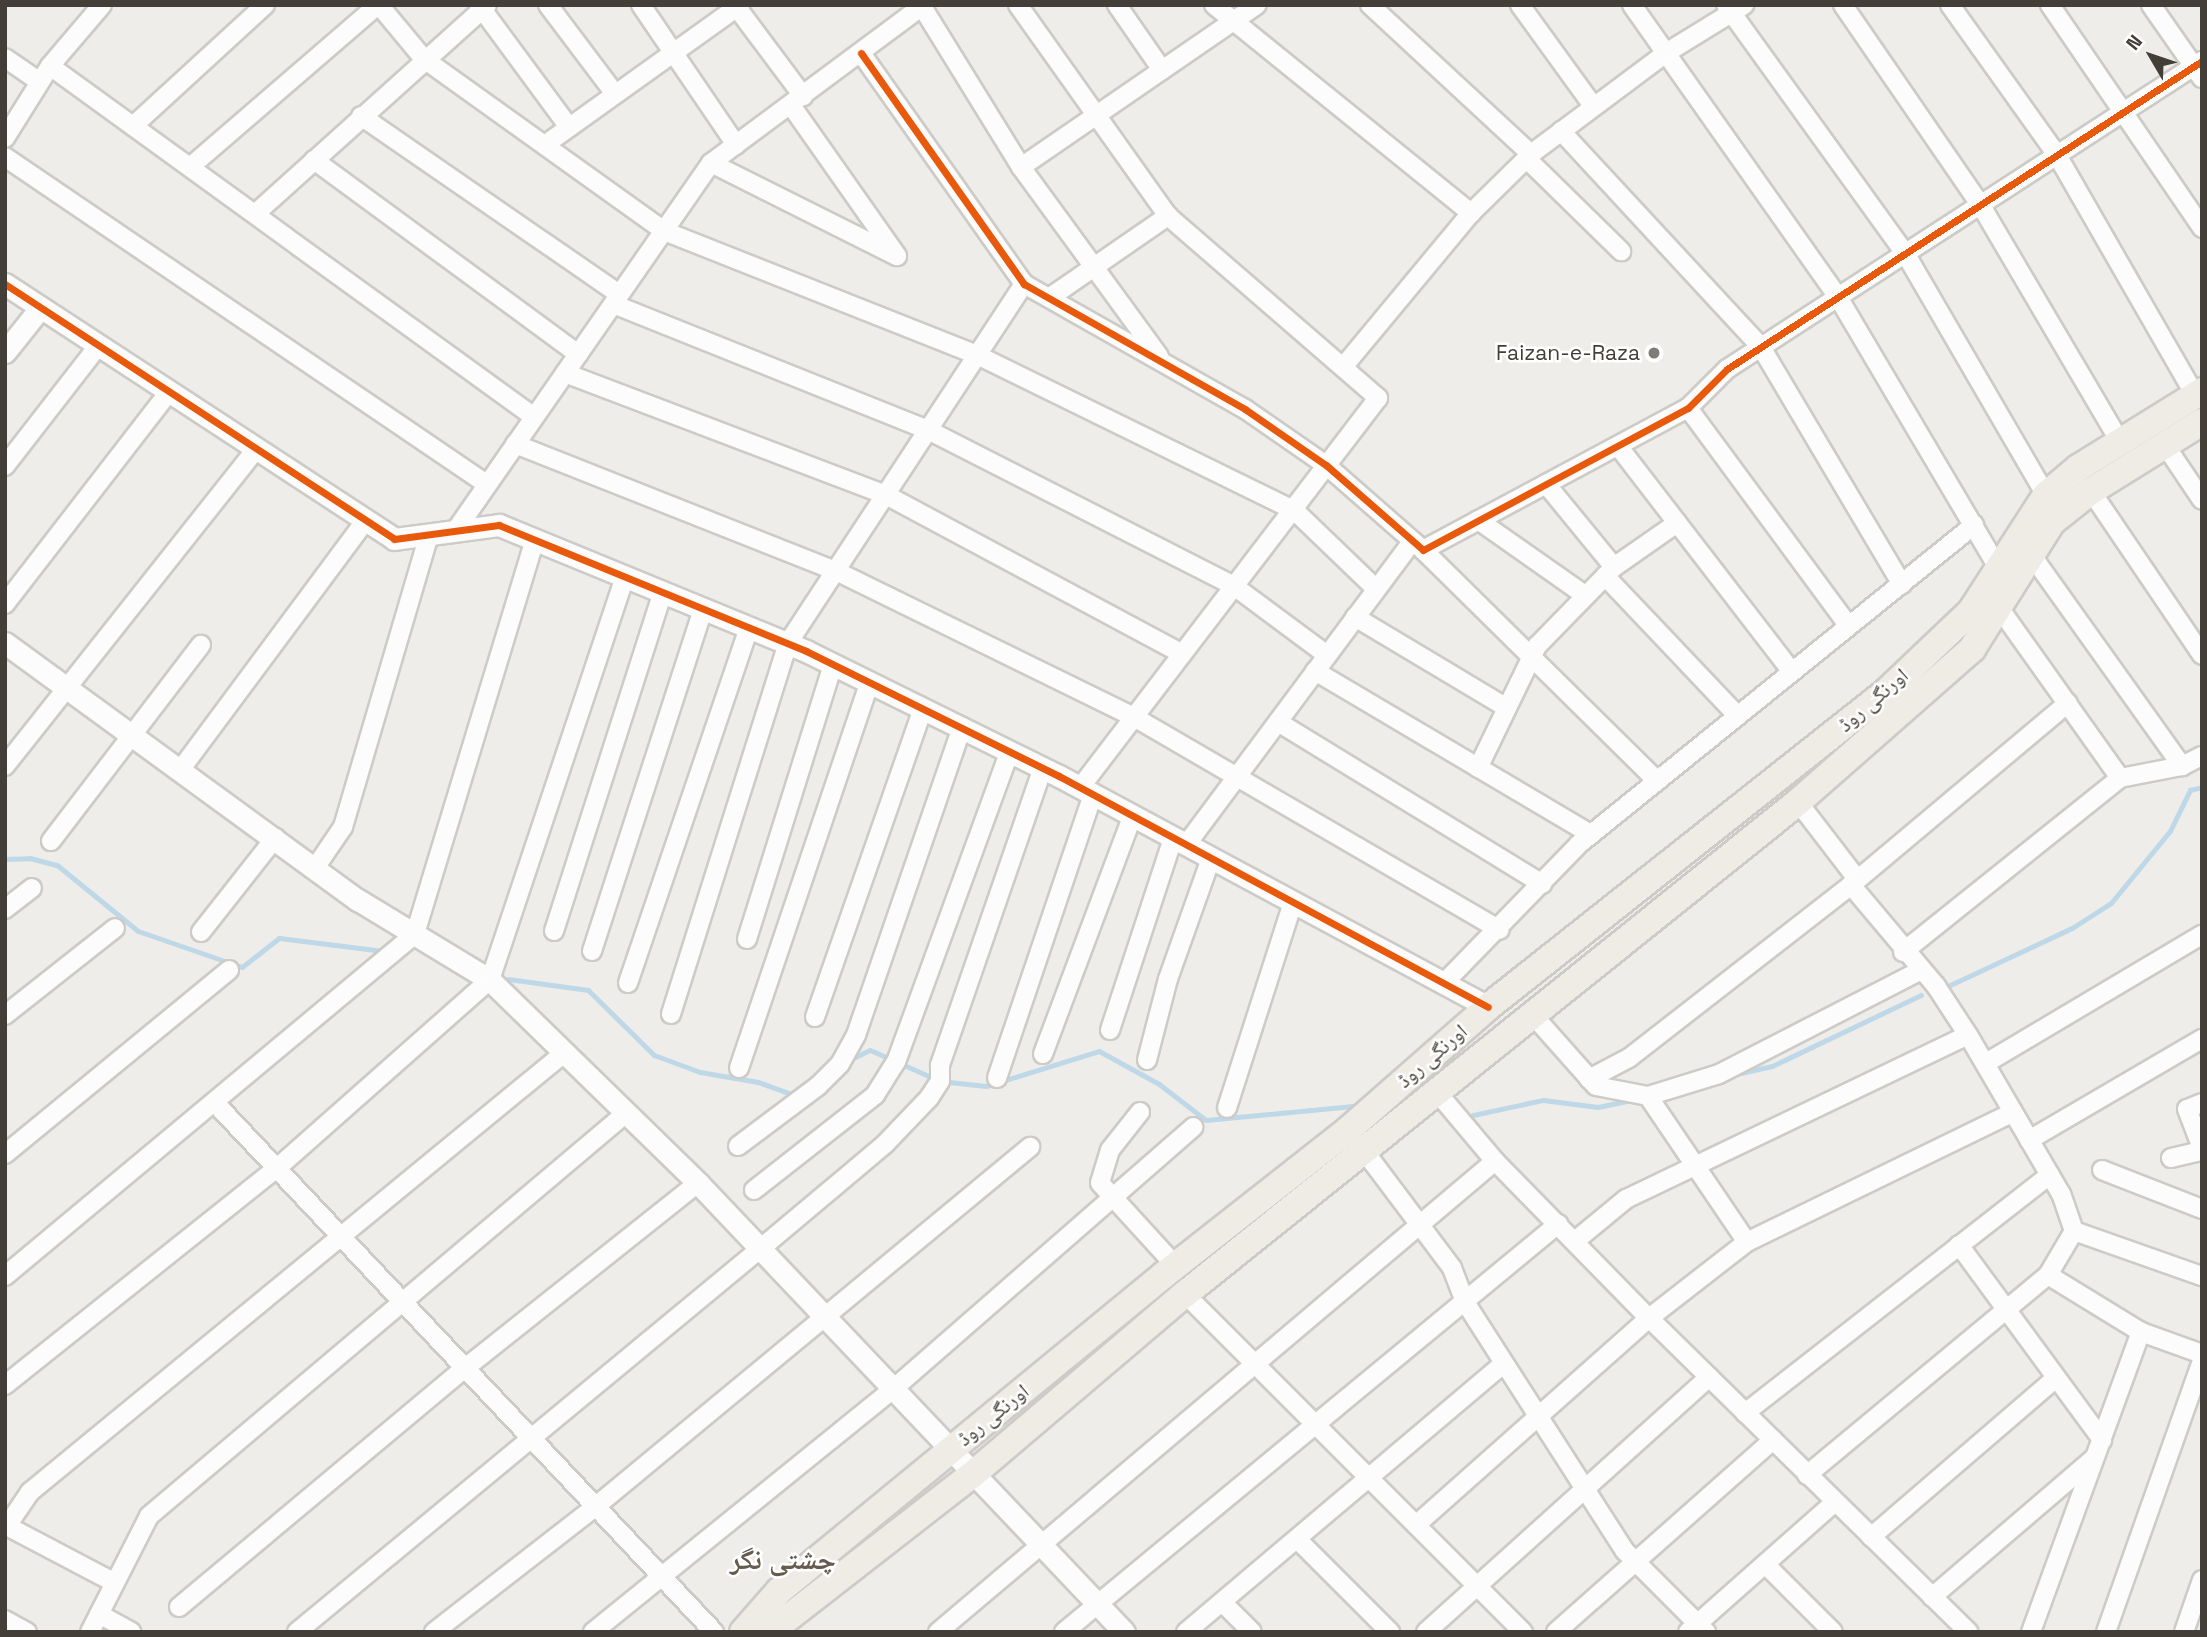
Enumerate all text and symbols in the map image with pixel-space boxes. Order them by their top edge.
north arrow [2116,21,2186,91]
text: N [2121,30,2148,55]
place label: Faizan-e-Raza [1496,340,1640,366]
marker: Faizan-e-Raza [1646,345,1662,361]
street label: اورنگی روڈ [1833,663,1913,737]
street label: اورنگی روڈ [1392,1019,1472,1093]
street label: اورنگی روڈ [952,1379,1034,1451]
district label: چشتی نگر [730,1542,836,1576]

